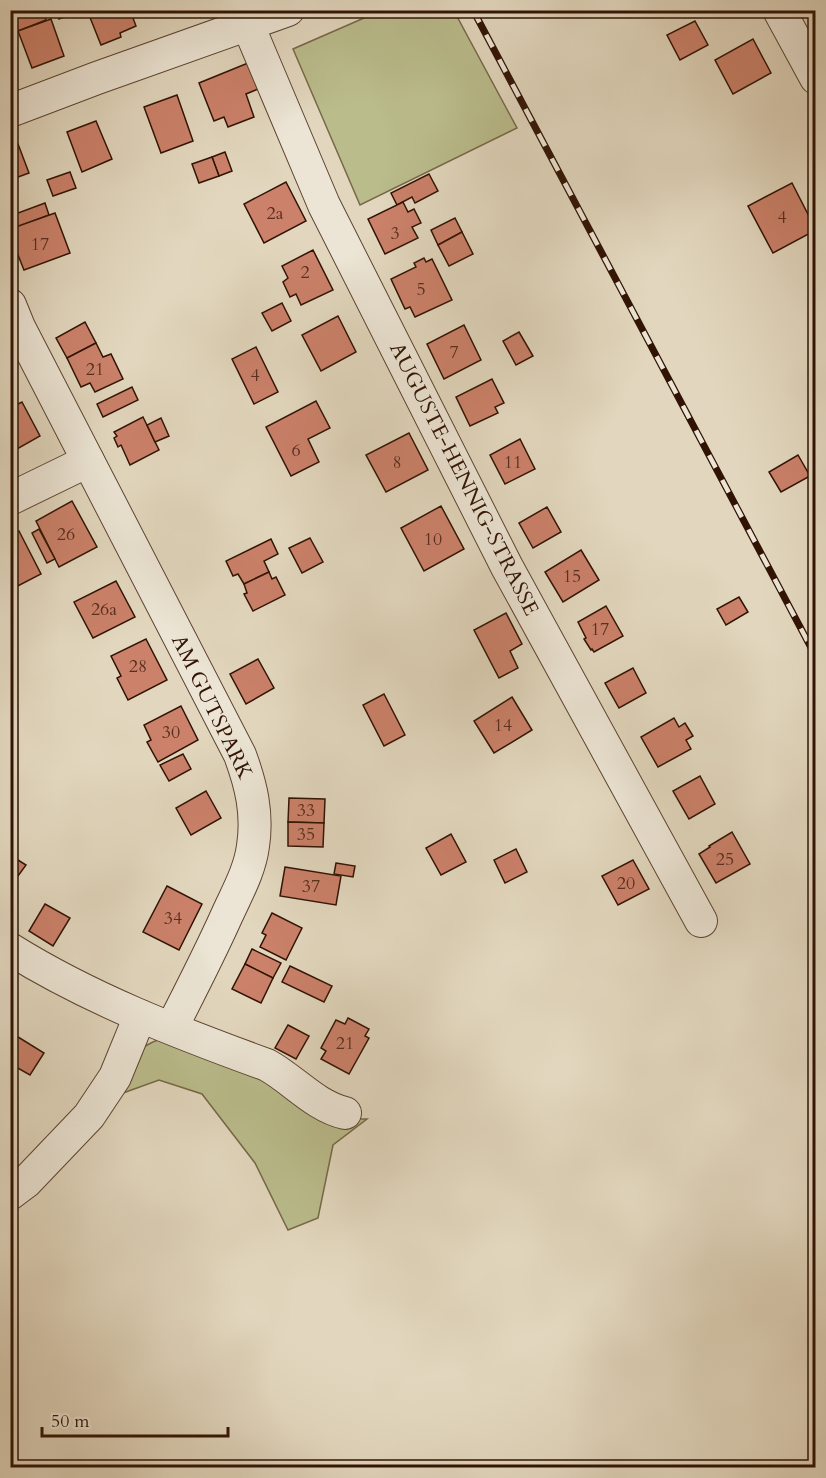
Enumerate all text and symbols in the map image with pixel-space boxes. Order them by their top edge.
house number: 2a [267,201,284,226]
house number: 4 [777,205,787,230]
house number: 3 [390,221,400,246]
house number: 17 [31,232,49,257]
house number: 2 [300,260,310,285]
house number: 5 [416,277,426,302]
street label: AUGUSTE-HENNIG-STRASSE [382,337,546,621]
house number: 7 [449,340,459,365]
house number: 21 [86,357,104,382]
house number: 4 [250,363,260,388]
house number: 6 [291,438,301,463]
house number: 8 [392,450,402,475]
house number: 11 [504,450,522,475]
house number: 26 [57,522,75,547]
house number: 10 [424,527,442,552]
house number: 15 [563,564,581,589]
house number: 26a [91,597,117,622]
house number: 17 [591,617,609,642]
street label: AM GUTSPARK [164,630,260,785]
house number: 28 [129,654,147,679]
house number: 14 [494,713,512,738]
house number: 30 [162,720,180,745]
house number: 33 [297,798,315,823]
house number: 35 [297,822,315,847]
house number: 25 [716,847,734,872]
house number: 20 [617,871,635,896]
house number: 37 [302,874,320,899]
house number: 34 [164,906,182,931]
house number: 21 [336,1031,354,1056]
scale bar [42,1400,228,1438]
text: 50 m [51,1409,90,1434]

